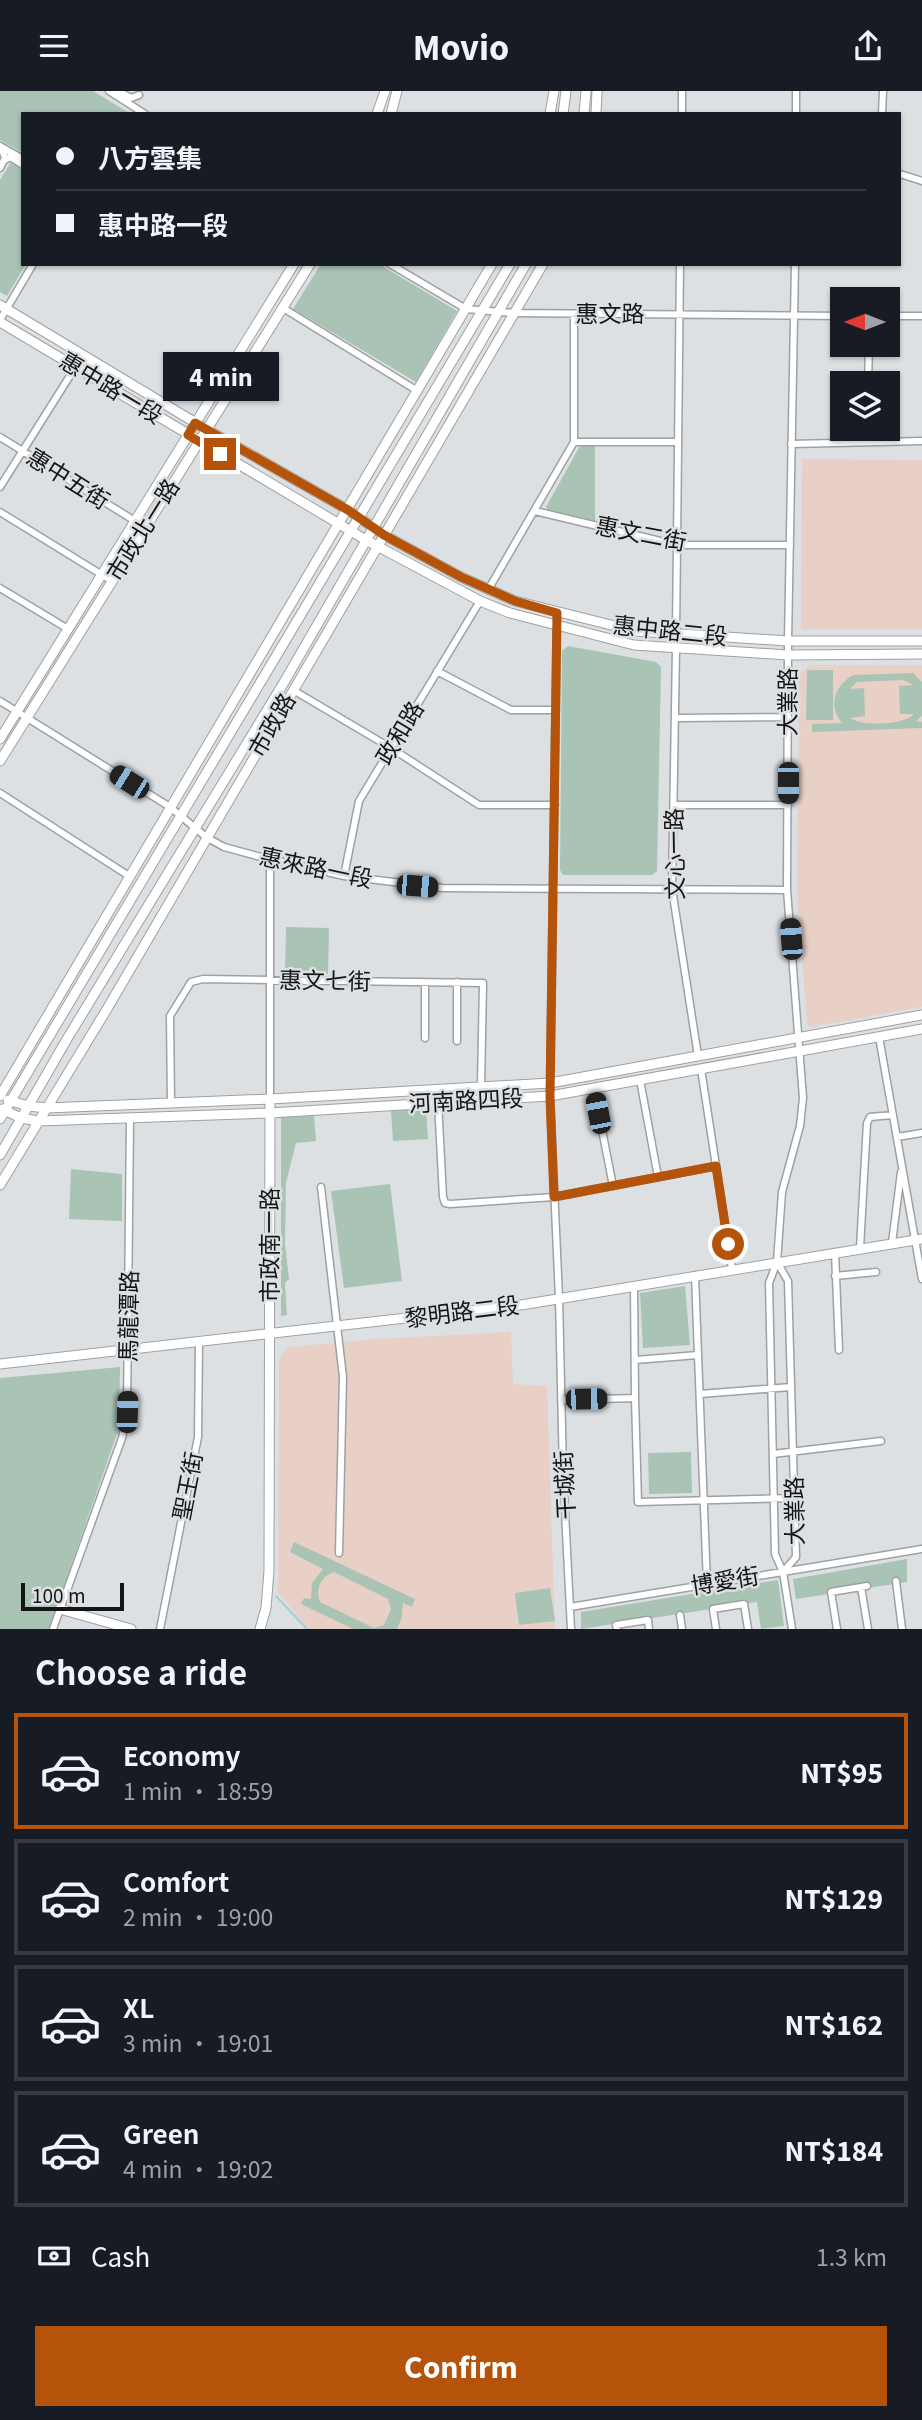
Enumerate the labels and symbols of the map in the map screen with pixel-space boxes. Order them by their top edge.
north arrow [830,287,900,357]
street label: 惠文路 [576,295,645,329]
street label: 惠中路一段 [54,342,170,430]
callout: 4 min [162,353,278,401]
route end [204,438,236,470]
street label: 惠中五街 [21,439,117,516]
street label: 市政北一路 [96,471,186,587]
street label: 惠文二街 [593,507,690,558]
street label: 惠中路二段 [611,606,729,652]
street label: 大業路 [769,668,803,737]
street label: 市政路 [238,686,302,762]
street label: 政和路 [366,694,431,770]
car [106,762,153,802]
car [778,762,799,804]
street label: 文心一路 [655,808,691,900]
street label: 惠來路一段 [257,837,376,895]
car [396,874,439,898]
car [780,917,803,961]
street label: 惠文七街 [279,961,371,997]
street label: 河南路四段 [408,1079,524,1119]
car [584,1090,613,1136]
street label: 市政南一路 [251,1188,285,1303]
route start [712,1228,744,1260]
street label: 馬龍潭路 [109,1270,145,1362]
street label: 黎明路二段 [403,1286,521,1334]
car [565,1388,608,1410]
car [116,1391,139,1433]
street label: 聖王街 [163,1449,209,1523]
street label: 干城街 [544,1450,582,1520]
street label: 大業路 [775,1476,811,1546]
street label: 博愛街 [688,1557,761,1601]
scale bar [21,1580,124,1612]

